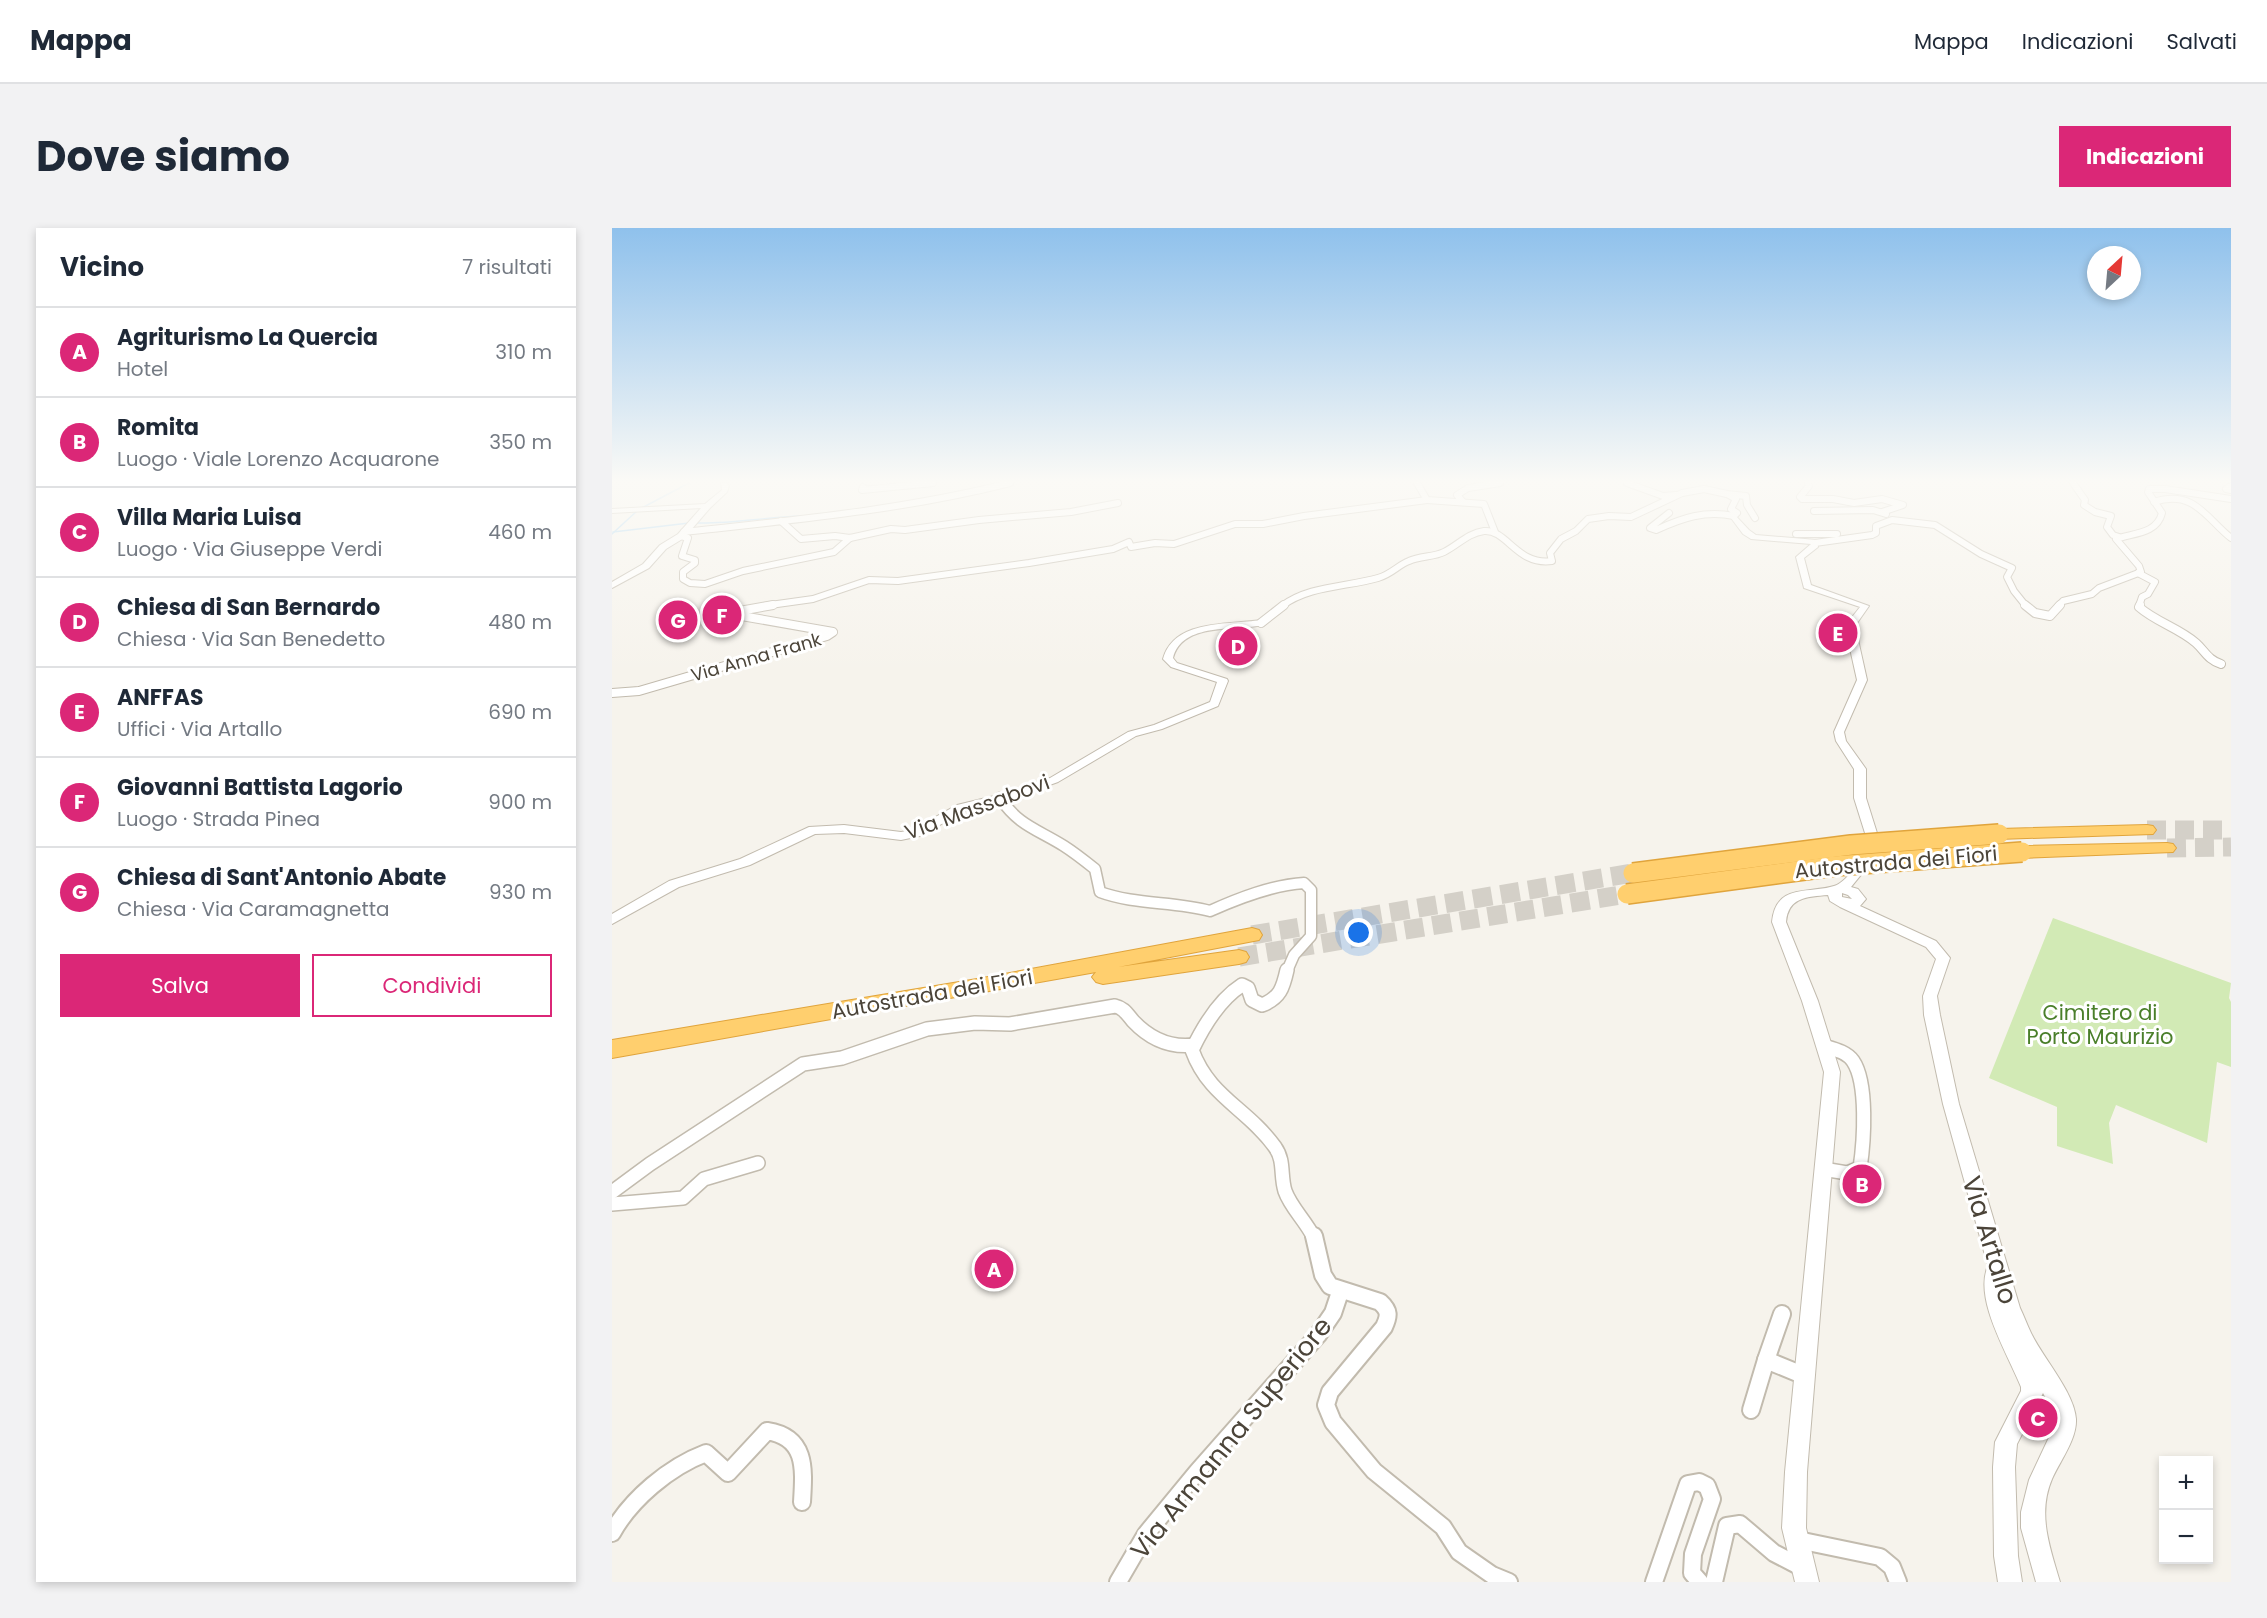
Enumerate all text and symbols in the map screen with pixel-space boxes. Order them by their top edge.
text: Mappa [30,21,132,60]
text: Mappa [1914,27,1989,56]
text: Indicazioni [2022,27,2134,56]
text: Salvati [2167,27,2237,56]
button: Indicazioni [2059,126,2231,187]
text: Dove siamo [36,127,290,186]
north arrow [2087,246,2141,300]
text: Vicino [60,249,144,285]
text: 7 risultati [462,253,552,281]
text: Agriturismo La Quercia [117,322,378,353]
text: A [72,338,87,366]
text: 310 m [495,338,552,366]
text: Hotel [117,355,168,383]
text: Romita [117,412,199,443]
text: B [73,428,86,456]
text: 350 m [489,428,552,456]
text: Luogo · Viale Lorenzo Acquarone [117,445,439,473]
text: Villa Maria Luisa [117,502,302,533]
text: C [72,518,87,546]
text: 460 m [488,518,552,546]
text: Luogo · Via Giuseppe Verdi [117,535,383,563]
text: Chiesa di San Bernardo [117,592,380,623]
pin: F [702,592,742,638]
pin: G [658,598,698,642]
text: D [72,608,87,636]
text: 480 m [488,608,552,636]
pin: E [1818,610,1858,656]
pin: D [1218,624,1258,668]
text: Chiesa · Via San Benedetto [117,625,385,653]
street label: Via Anna Frank [688,626,825,688]
text: ANFFAS [117,682,204,713]
text: E [74,698,85,726]
text: 690 m [488,698,552,726]
text: Uffici · Via Artallo [117,715,282,743]
street label: Via Massabovi [901,767,1053,847]
text: Giovanni Battista Lagorio [117,772,403,803]
text: F [74,788,85,816]
text: 900 m [488,788,552,816]
text: Luogo · Strada Pinea [117,805,320,833]
street label: Autostrada dei Fiori [1793,839,1999,885]
text: Chiesa di Sant'Antonio Abate [117,862,446,893]
text: G [72,878,87,906]
text: 930 m [489,878,552,906]
text: Chiesa · Via Caramagnetta [117,895,390,923]
your location [1344,918,1373,947]
button: Salva [60,954,300,1017]
button: Condividi [312,954,552,1017]
street label: Autostrada dei Fiori [829,962,1035,1026]
park label: Cimitero di Porto Maurizio [2027,998,2174,1051]
pin: B [1842,1162,1882,1206]
street label: Via Artallo [1953,1172,2027,1308]
pin: A [974,1246,1013,1292]
street label: Via Armanna Superiore [1122,1309,1340,1567]
pin: C [2018,1396,2058,1440]
map controls [2159,1456,2213,1564]
button: + [2159,1456,2213,1510]
button: − [2159,1510,2213,1564]

